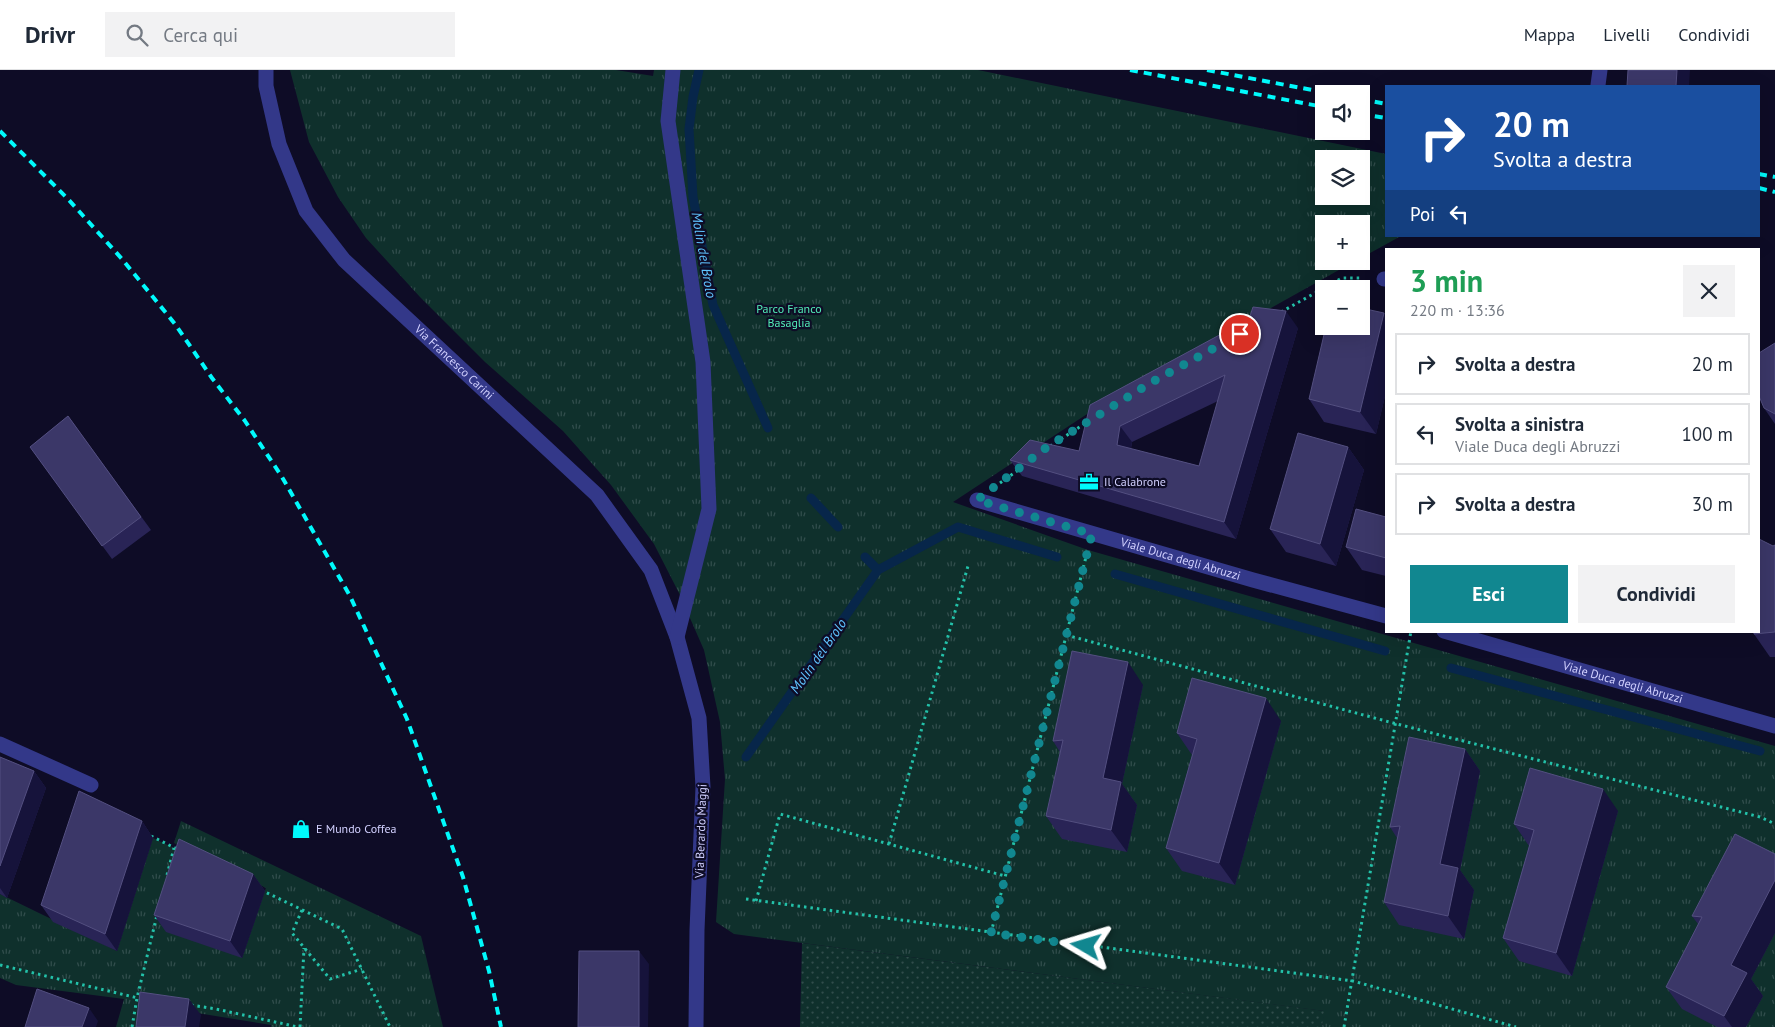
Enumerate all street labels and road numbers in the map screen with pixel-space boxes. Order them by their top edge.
street label: Via Francesco Carini [411,321,497,402]
street label: Viale Duca degli Abruzzi [1118,534,1243,583]
street label: Viale Duca degli Abruzzi [1560,657,1685,706]
street label: Via Berardo Maggi [691,784,710,879]

